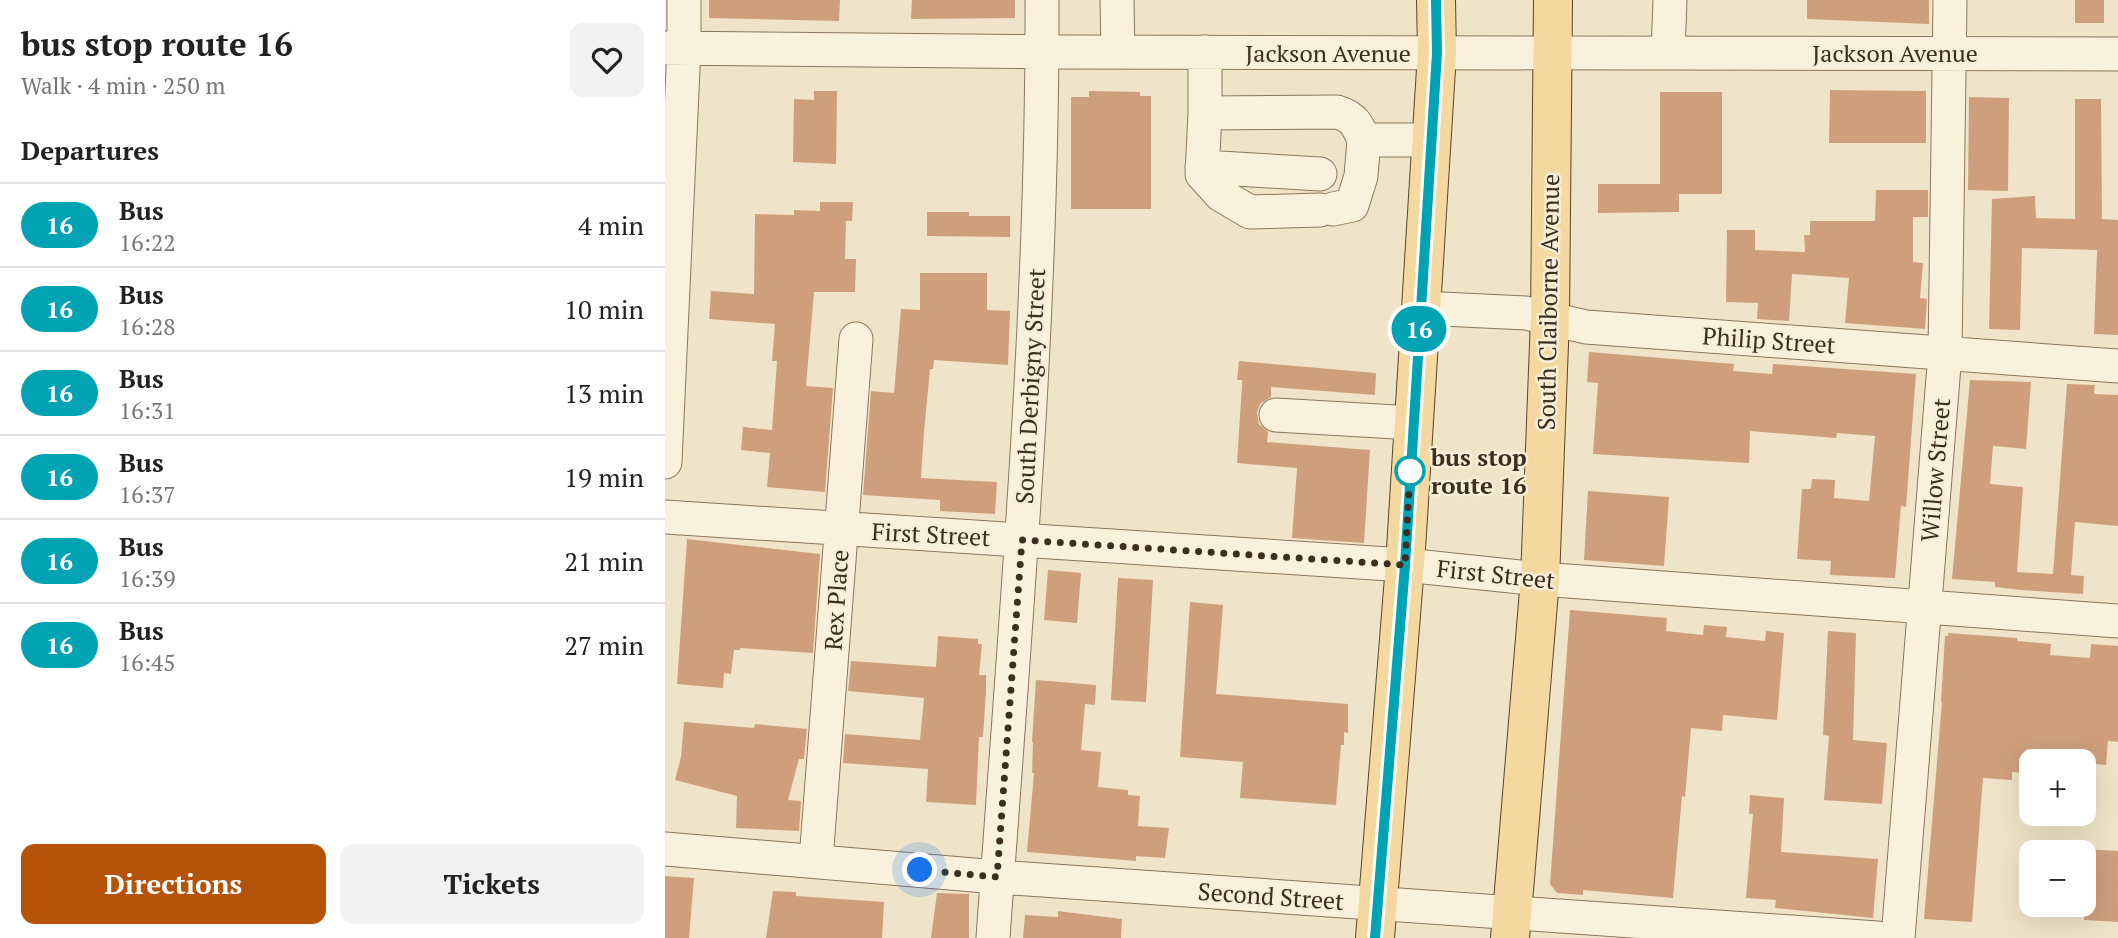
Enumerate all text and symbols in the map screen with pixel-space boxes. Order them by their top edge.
text: bus stop route 16 [21,22,293,65]
button: heart [570,23,644,97]
street label: Jackson Avenue [1245,37,1411,69]
street label: Jackson Avenue [1812,37,1978,69]
text: Walk · 4 min · 250 m [21,70,225,101]
text: Departures [21,133,159,167]
street label: South Claiborne Avenue [1530,173,1566,431]
text: Bus [119,193,164,227]
text: 4 min [578,208,644,242]
text: 16 [46,209,73,241]
text: 16:22 [119,227,176,258]
street label: South Derbigny Street [1008,267,1052,505]
text: Bus [119,277,164,311]
text: 10 min [564,292,644,326]
text: 16 [46,293,73,325]
line badge: 16 [1387,306,1451,352]
text: 16:28 [119,311,176,342]
text: 16 [1405,313,1433,345]
street label: Philip Street [1701,319,1837,361]
text: Bus [119,361,164,395]
text: 13 min [564,376,644,410]
text: 16 [46,377,73,409]
text: 16:31 [119,395,176,426]
street label: Willow Street [1913,397,1957,543]
place label: bus stop route 16 [1430,441,1527,501]
text: Bus [119,445,164,479]
marker: bus stop route 16 [1395,456,1425,486]
text: 19 min [564,460,644,494]
text: 16 [46,461,73,493]
text: 16:37 [119,479,176,510]
street label: First Street [871,515,991,553]
text: Bus [119,529,164,563]
text: 21 min [564,544,644,578]
text: 16 [46,545,73,577]
street label: Rex Place [817,548,855,652]
street label: First Street [1435,552,1557,596]
text: 16:39 [119,563,176,594]
text: Bus [119,613,164,647]
text: 27 min [564,628,644,662]
text: 16 [46,629,73,661]
text: 16:45 [119,647,176,678]
map controls [2019,749,2096,917]
button: + [2019,749,2096,826]
button: − [2019,840,2096,917]
button: Directions [21,844,326,924]
button: Tickets [340,844,644,924]
your location [902,852,937,887]
street label: Second Street [1197,875,1345,917]

